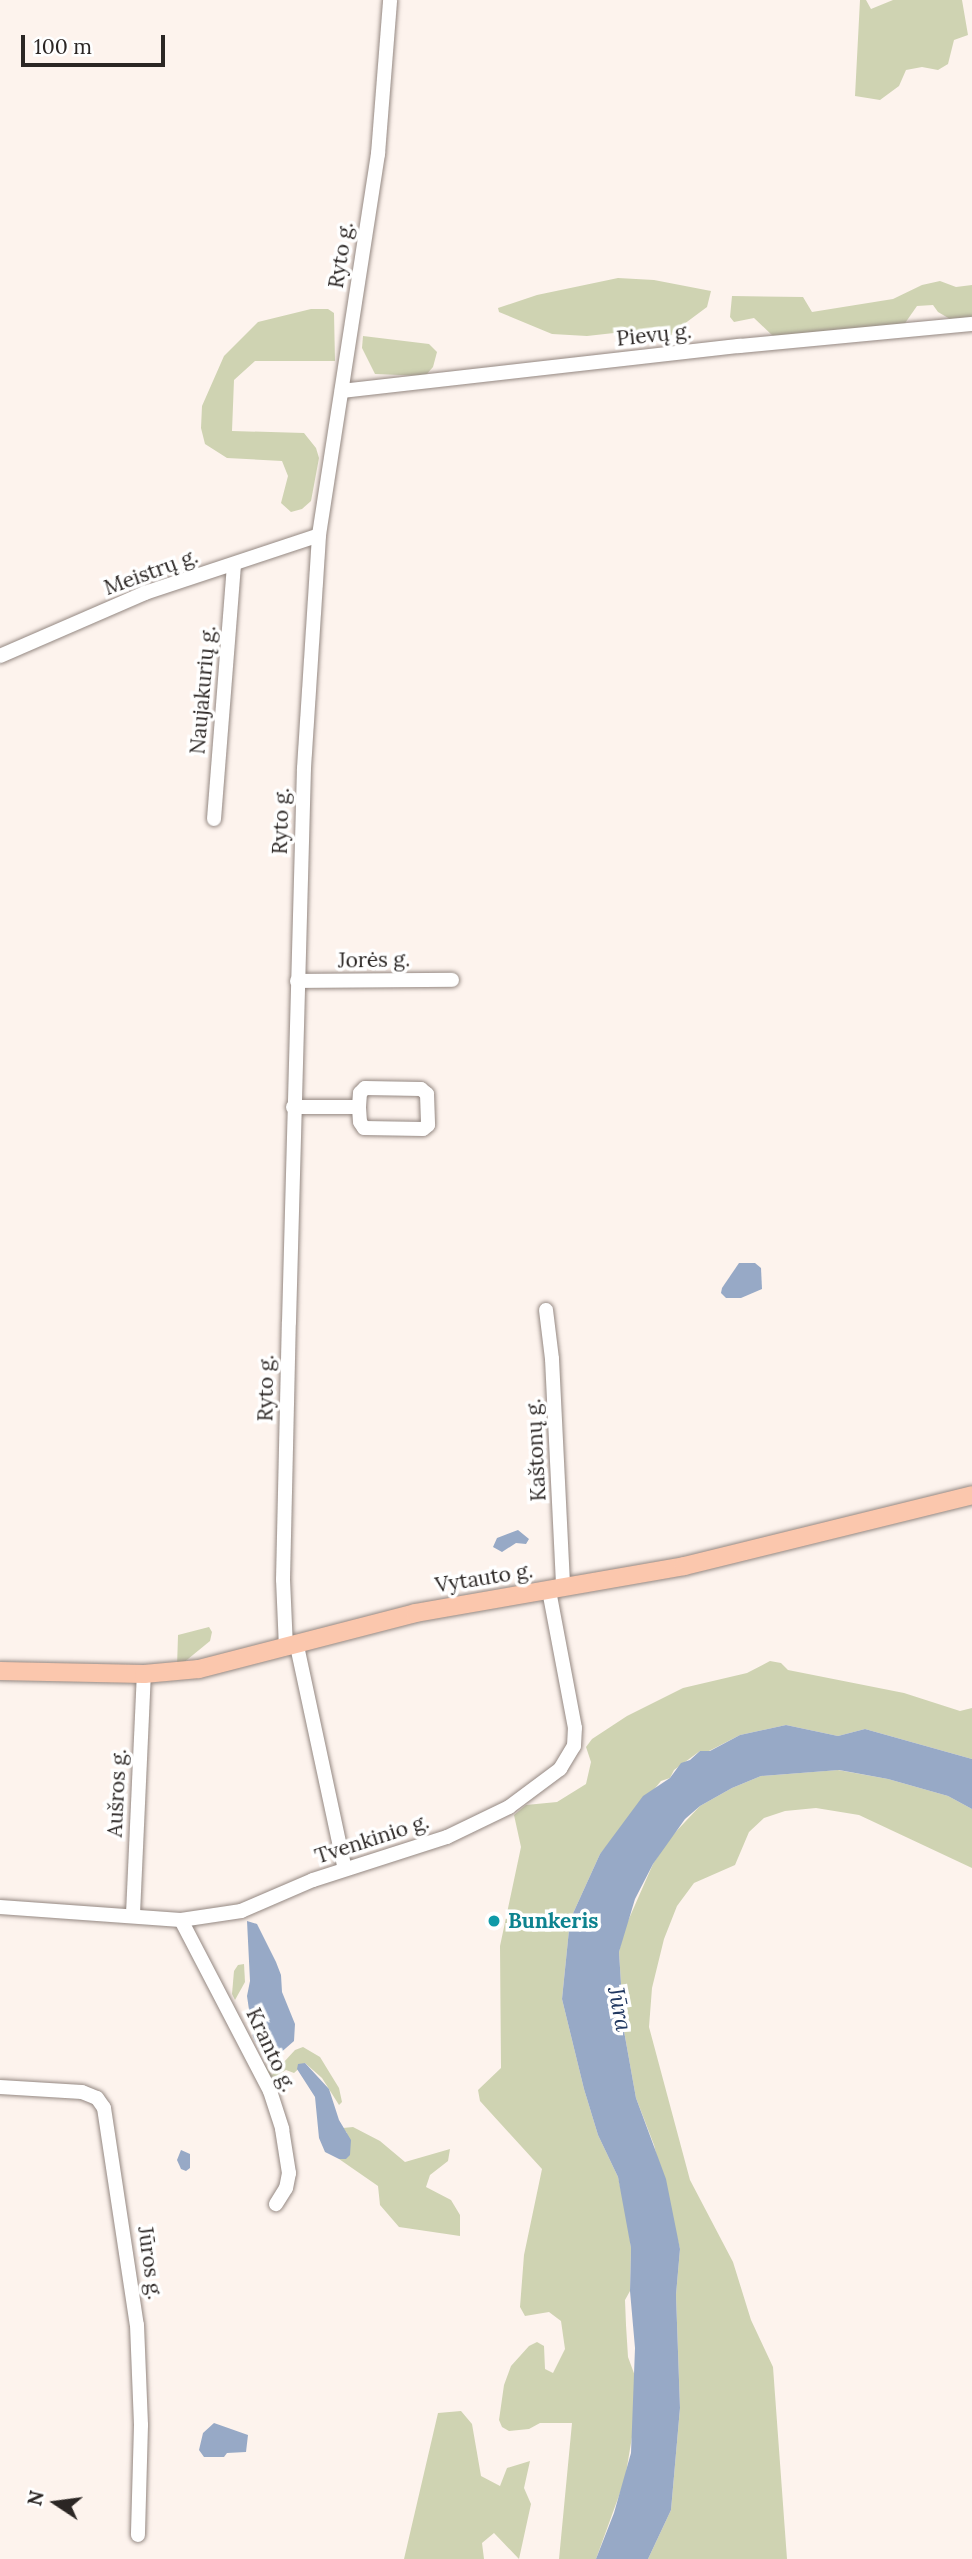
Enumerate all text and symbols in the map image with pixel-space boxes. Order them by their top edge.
scale bar [24,21,168,65]
text: 100 m [34,33,92,60]
street label: Ryto g. [323,220,359,290]
street label: Pievų g. [615,319,693,351]
street label: Meistrų g. [101,543,201,601]
street label: Naujakurių g. [185,625,221,755]
street label: Ryto g. [267,787,295,855]
street label: Jorės g. [338,947,410,973]
street label: Ryto g. [253,1354,279,1422]
street label: Kaštonų g. [521,1398,551,1502]
street label: Vytauto g. [433,1558,535,1598]
street label: Aušros g. [102,1748,132,1838]
street label: Tvenkinio g. [312,1809,432,1869]
place label: Bunkeris [508,1908,598,1934]
marker: Bunkeris [486,1913,502,1929]
water label: Jūra [602,1984,638,2034]
street label: Kranto g. [241,2004,301,2096]
street label: Jūros g. [132,2225,168,2301]
north arrow [21,2468,91,2538]
text: N [22,2488,49,2508]

